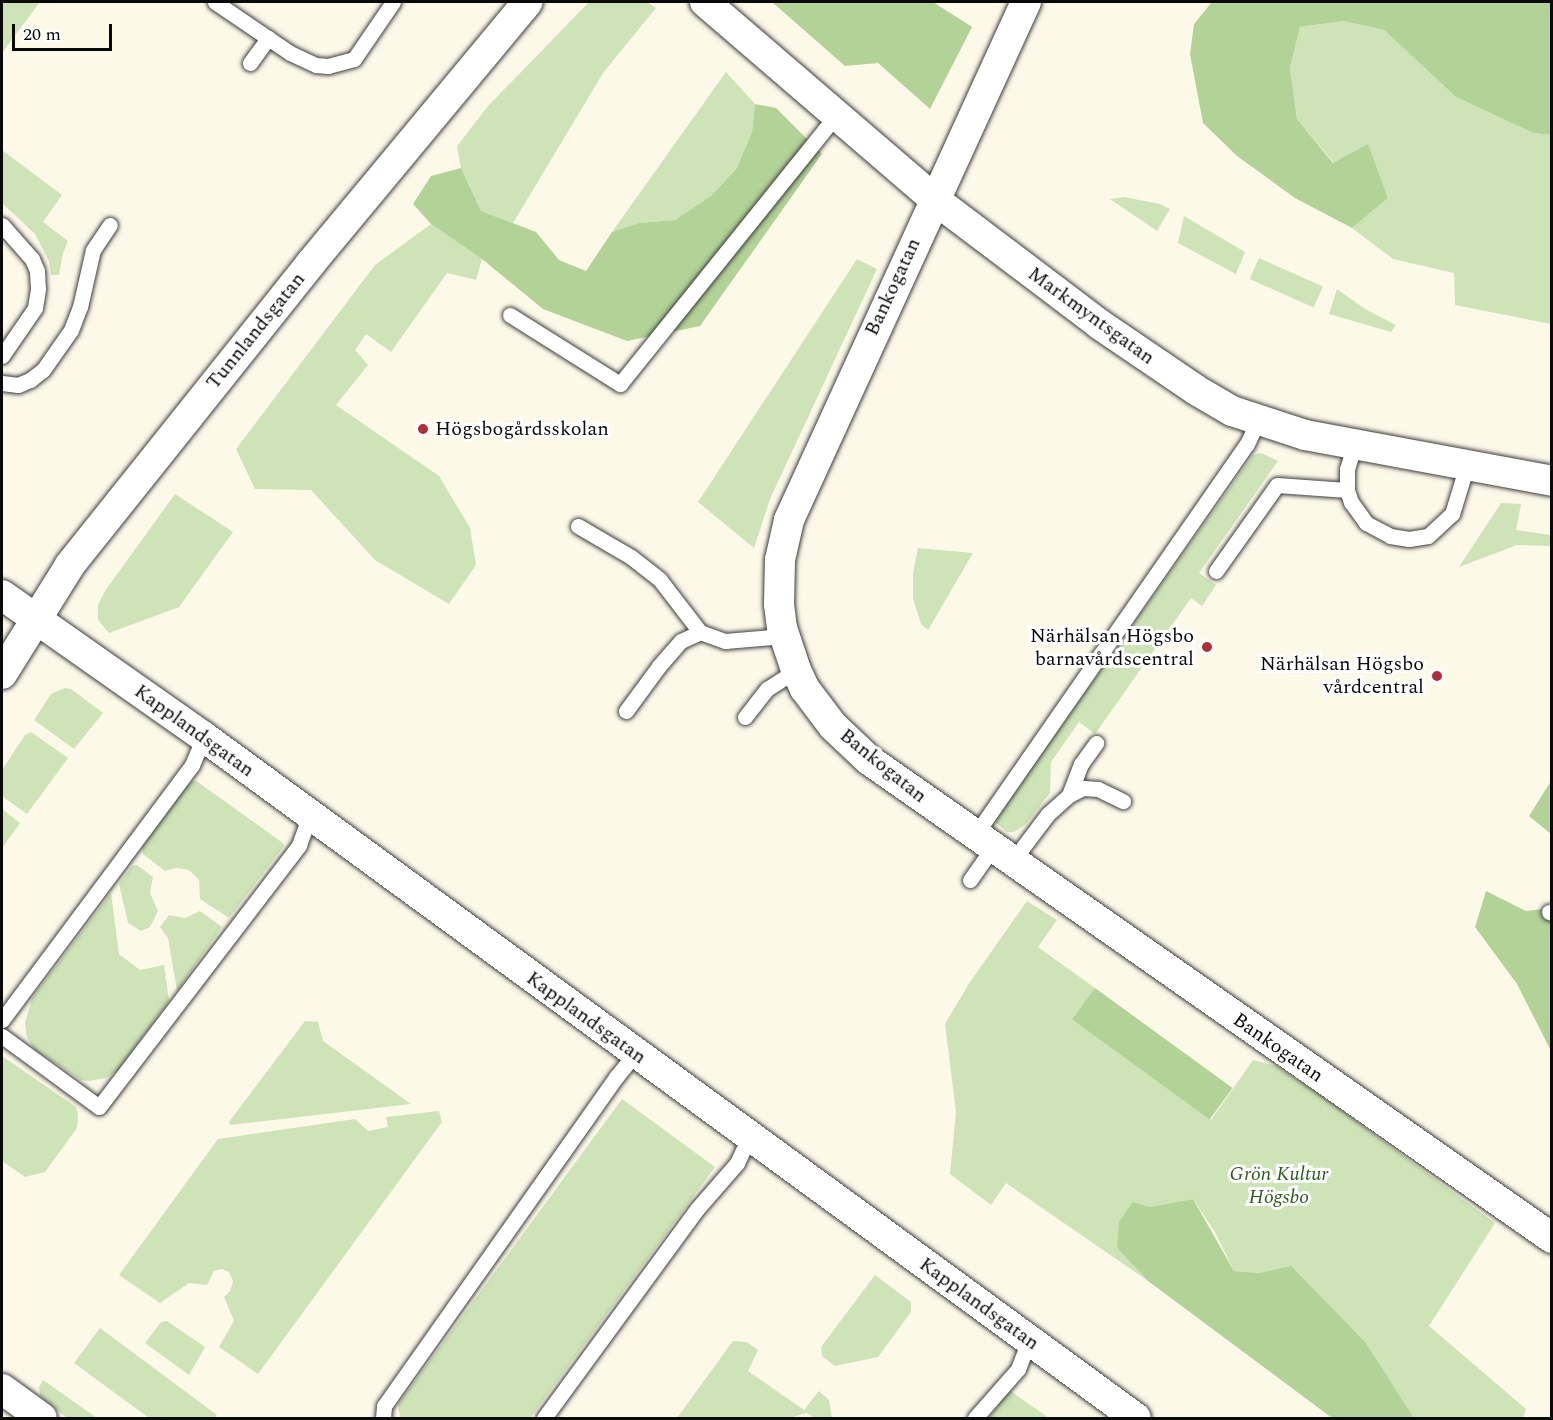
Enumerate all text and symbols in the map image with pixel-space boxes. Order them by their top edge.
scale bar [15,12,116,50]
text: 20 m [23,21,61,48]
street label: Bankogatan [860,234,926,340]
street label: Markmyntsgatan [1023,262,1159,370]
street label: Tunnlandsgatan [201,268,311,394]
place label: Högsbogårdsskolan [435,417,609,441]
marker: Högsbogårdsskolan [416,422,430,436]
place label: Närhälsan Högsbo barnavårdscentral [1030,624,1194,671]
marker: Närhälsan Högsbo barnavårdscentral [1198,638,1216,656]
place label: Närhälsan Högsbo vårdcentral [1260,652,1424,699]
marker: Närhälsan Högsbo vårdcentral [1428,667,1446,685]
street label: Kapplandsgatan [129,679,259,783]
street label: Bankogatan [835,724,931,808]
street label: Kapplandsgatan [521,966,651,1070]
street label: Bankogatan [1228,1008,1328,1088]
park label: Grön Kultur Högsbo [1230,1163,1328,1210]
street label: Kapplandsgatan [914,1252,1044,1356]

